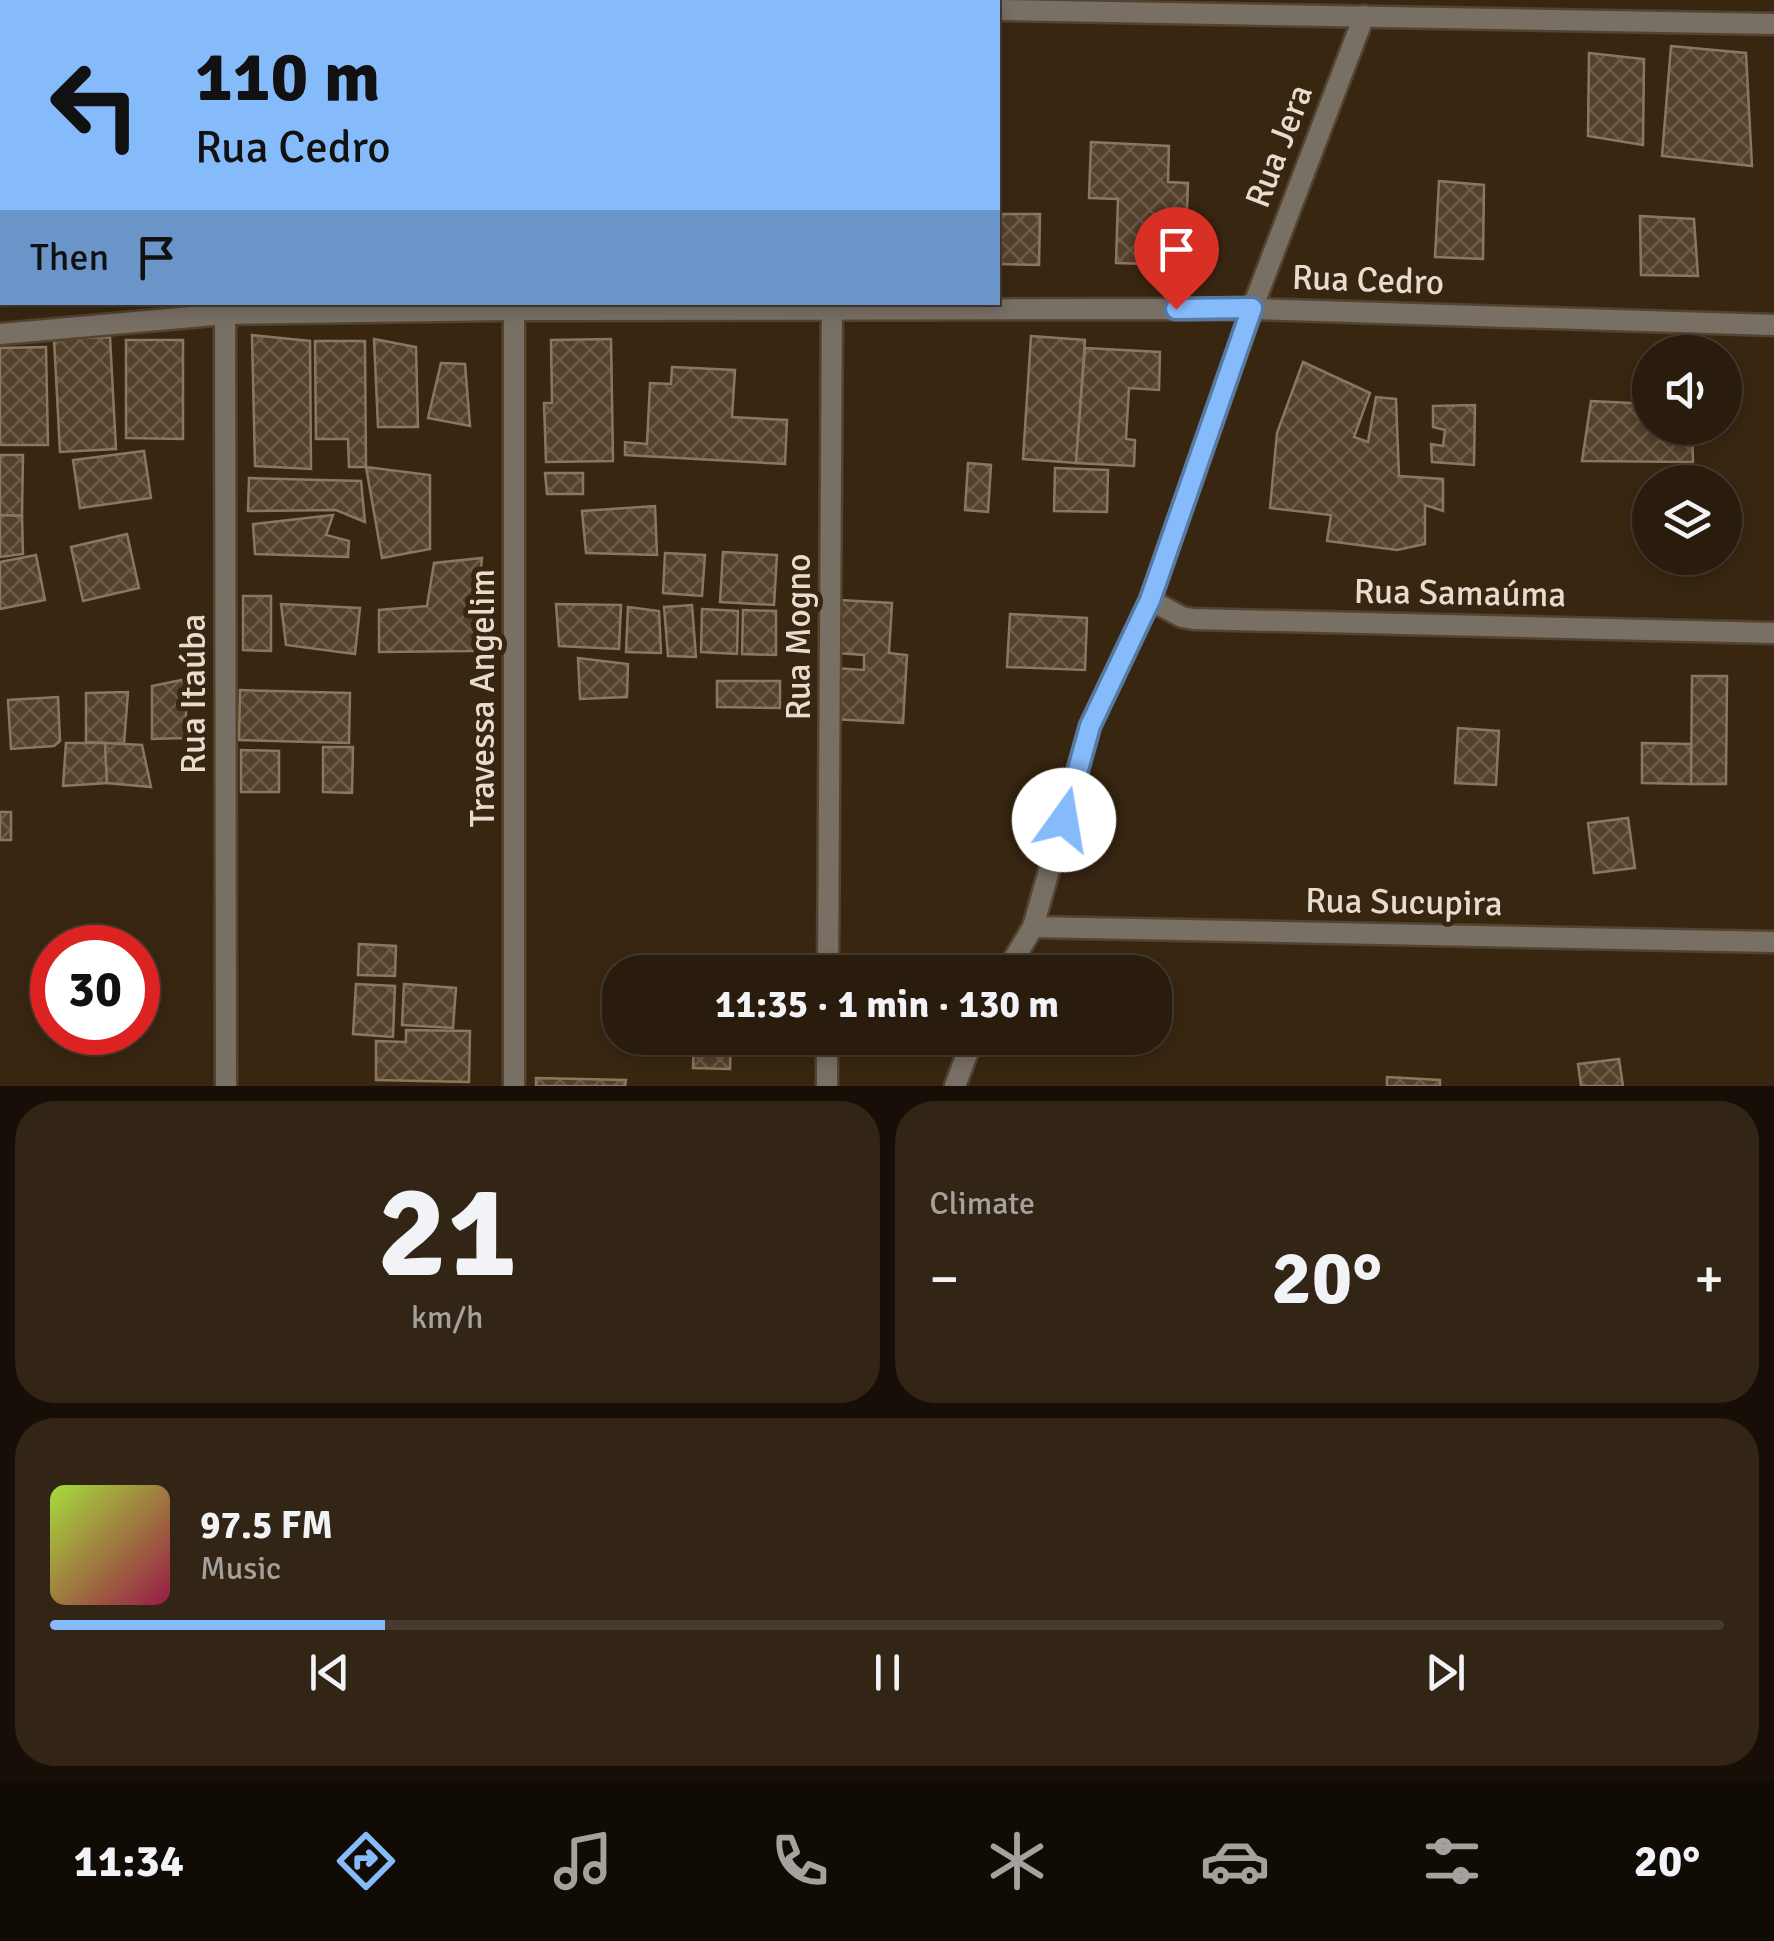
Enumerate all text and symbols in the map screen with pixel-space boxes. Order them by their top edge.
text: 110 m [195,34,380,120]
icon: left [30,40,160,170]
street label: Rua Jera [1236,78,1322,214]
text: Rua Cedro [195,120,391,175]
pin [1134,207,1219,310]
icon: arrive [1149,222,1204,277]
icon: arrive [129,230,184,285]
text: Then [30,234,109,281]
street label: Rua Cedro [1291,256,1445,304]
map controls [1632,335,1742,575]
button: sound [1632,335,1742,445]
button: layers [1632,465,1742,575]
street label: Rua Mogno [777,553,820,721]
street label: Travessa Angelim [461,569,504,827]
street label: Rua Samaúma [1353,570,1567,616]
street label: Rua Itaúba [172,614,215,774]
position arrow [1012,768,1116,872]
street label: Rua Sucupira [1305,879,1503,925]
speed limit sign: 30 [30,925,160,1055]
text: 11:35 · 1 min · 130 m [715,981,1059,1028]
text: 21 [377,1153,517,1313]
text: Climate [930,1184,1035,1223]
text: 20° [1271,1232,1382,1325]
text: − [930,1245,959,1313]
text: + [1694,1245,1724,1313]
text: km/h [411,1298,483,1337]
text: 97.5 FM [200,1502,333,1549]
text: Music [200,1549,281,1588]
icon: previous [302,1645,357,1700]
icon: pause [860,1645,915,1700]
icon: next [1418,1645,1473,1700]
icon: directions [331,1826,401,1896]
icon: music [548,1826,618,1896]
icon: phone [765,1826,835,1896]
icon: climate [982,1826,1052,1896]
icon: car [1200,1826,1270,1896]
icon: filters [1417,1826,1487,1896]
text: 11:34 [74,1834,184,1889]
text: 20° [1634,1834,1700,1889]

